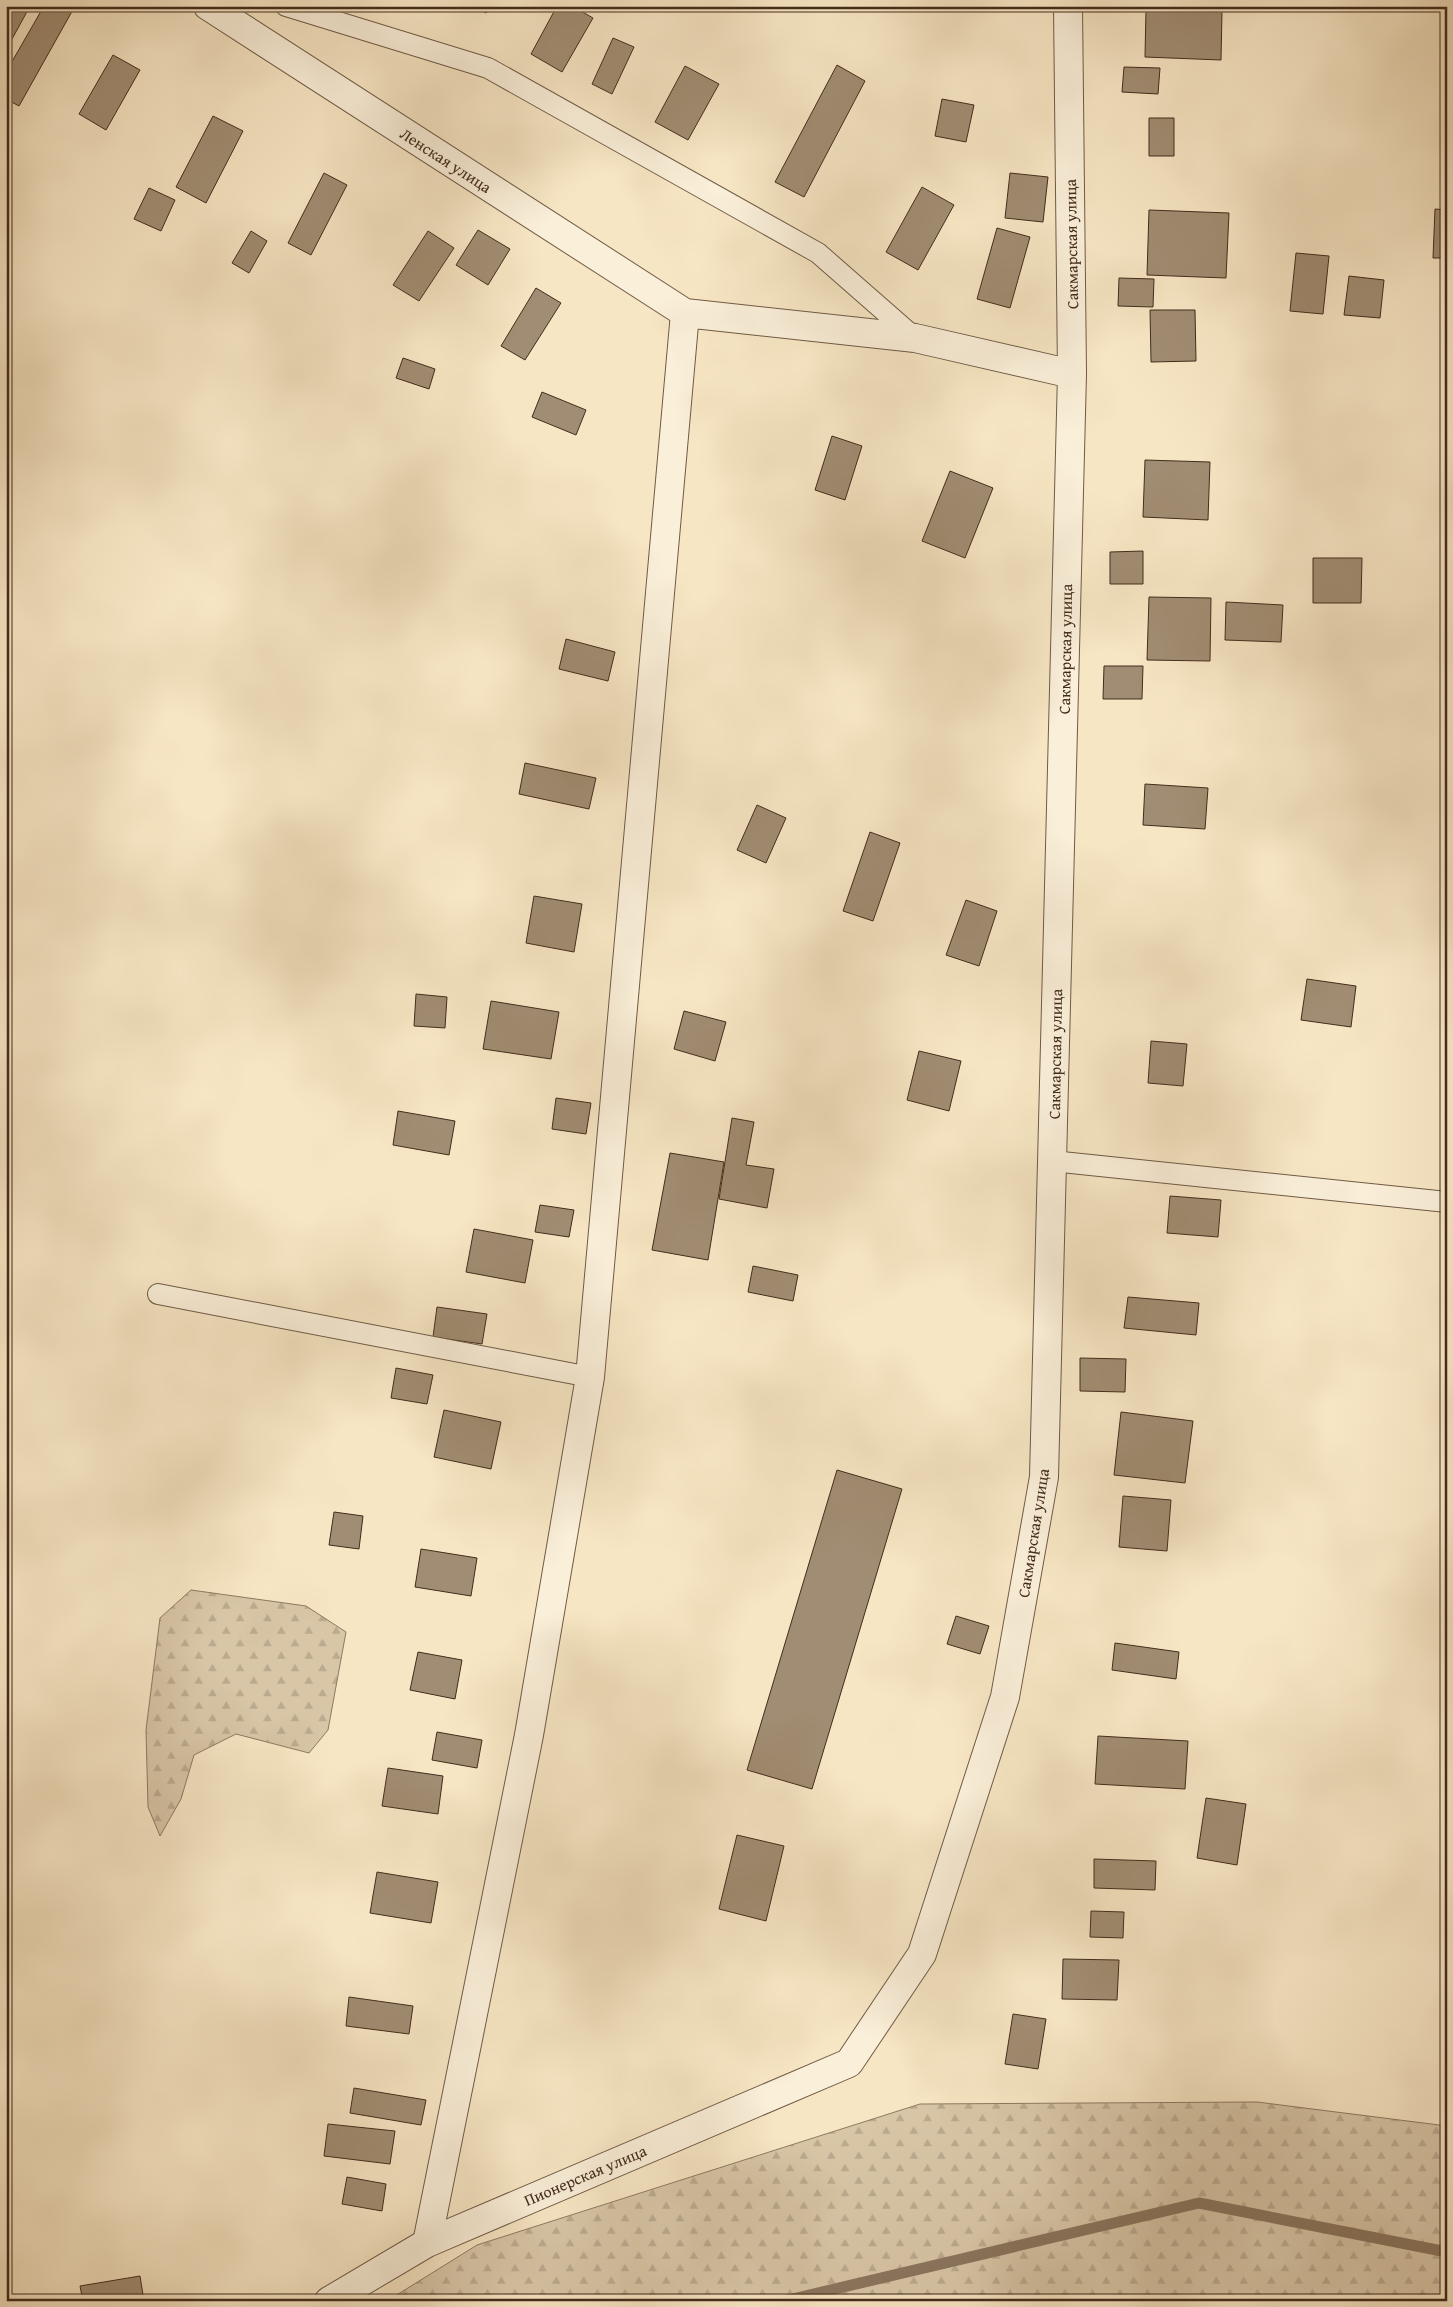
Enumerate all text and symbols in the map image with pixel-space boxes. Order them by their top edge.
street label: Ленская улица [395,121,497,199]
street label: Сакмарская улица [1058,178,1084,309]
street label: Сакмарская улица [1052,583,1078,714]
street label: Сакмарская улица [1042,988,1068,1119]
street label: Сакмарская улица [1011,1466,1055,1599]
street label: Пионерская улица [520,2138,650,2212]

